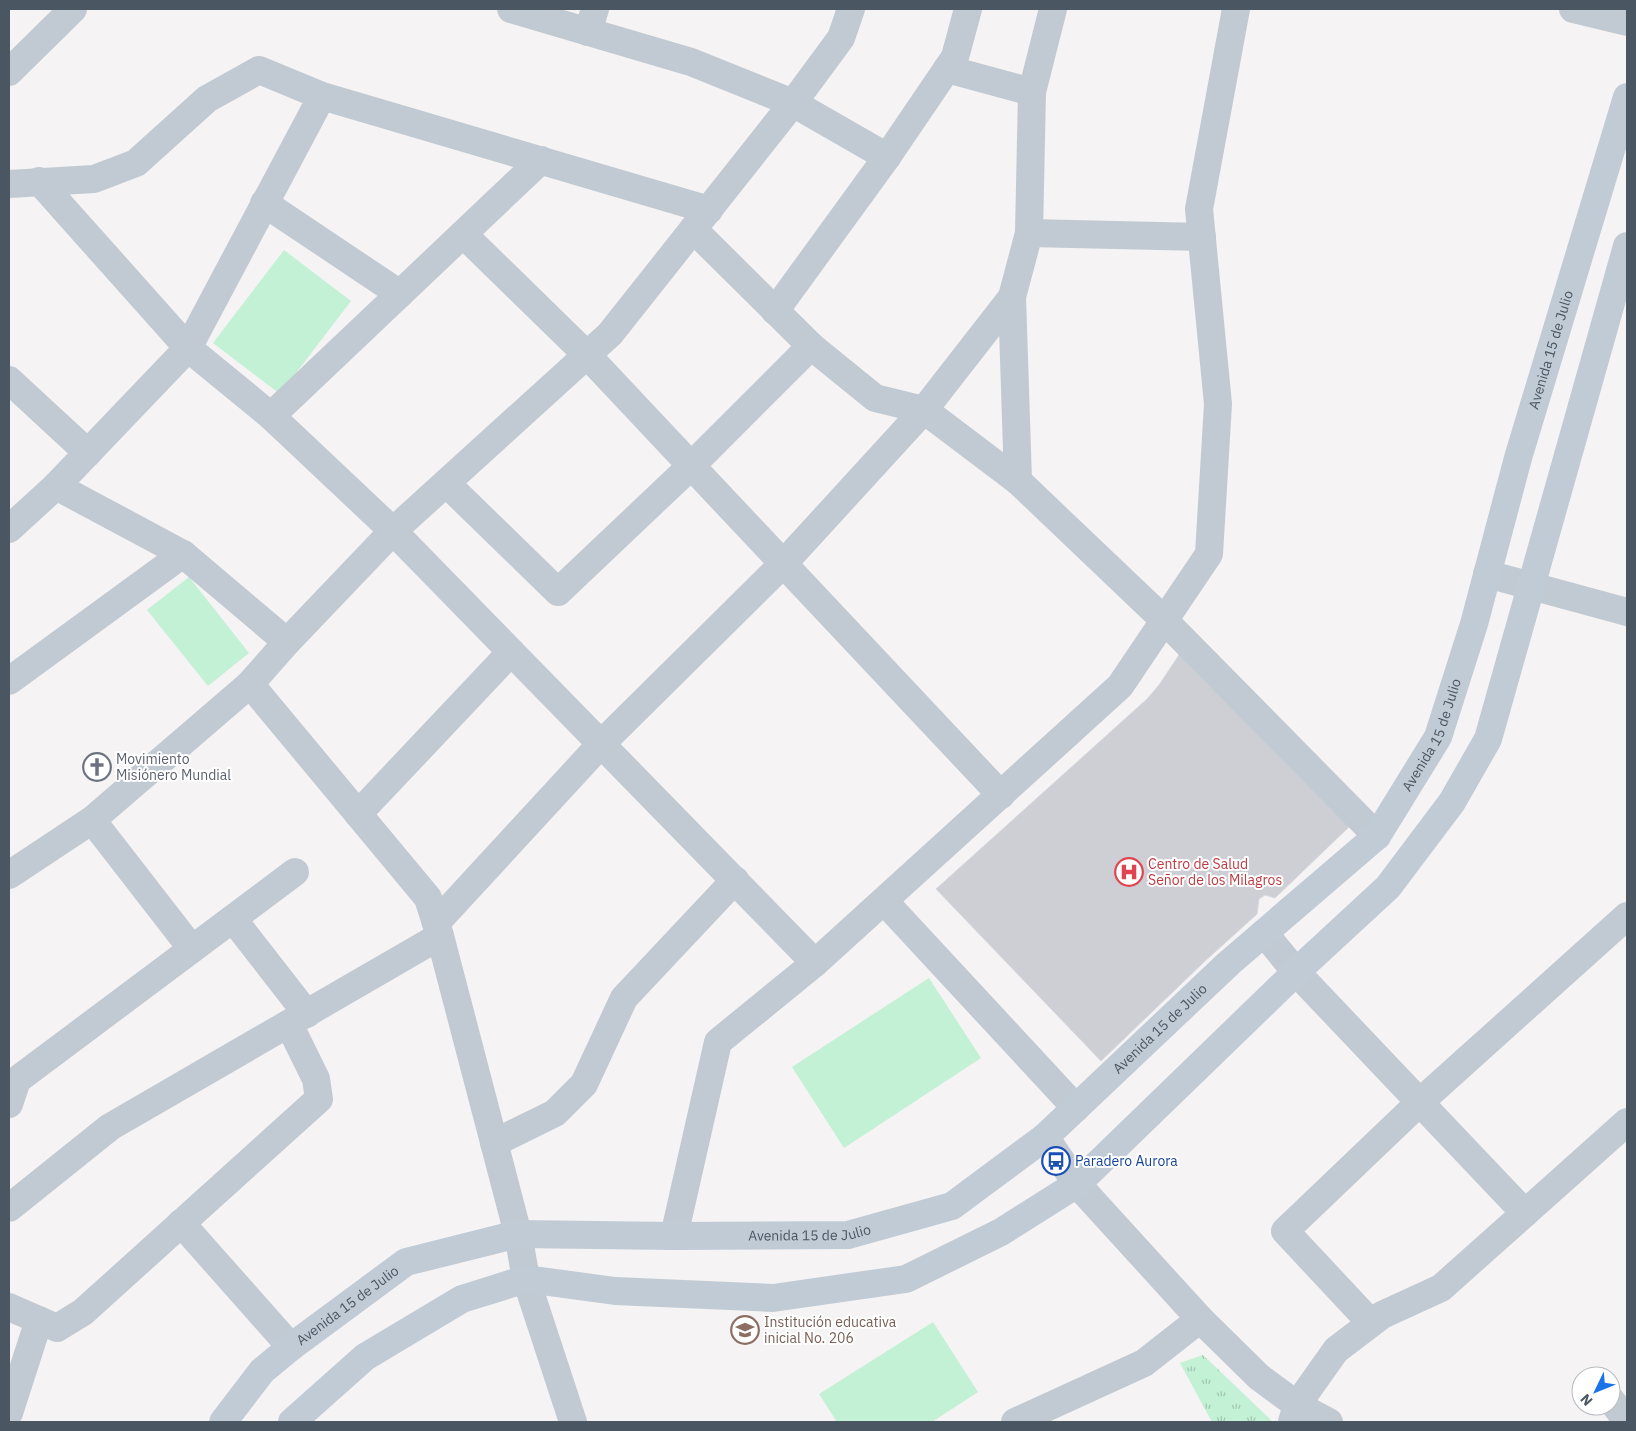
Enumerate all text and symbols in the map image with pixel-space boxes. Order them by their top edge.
street label: Avenida 15 de Julio [1524,288,1577,411]
street label: Avenida 15 de Julio [1398,676,1465,795]
place label: Movimiento Misiónero Mundial [116,750,231,784]
church icon: Movimiento Misiónero Mundial [82,752,112,782]
place label: Centro de Salud Señor de los Milagros [1148,855,1282,889]
hospital icon: Centro de Salud Señor de los Milagros [1114,857,1144,887]
street label: Avenida 15 de Julio [1109,980,1211,1077]
bus stop icon: Paradero Aurora [1041,1146,1071,1176]
place label: Paradero Aurora [1075,1152,1178,1170]
street label: Avenida 15 de Julio [748,1220,873,1245]
street label: Avenida 15 de Julio [293,1261,402,1349]
place label: Institución educativa inicial No. 206 [764,1313,897,1347]
school or university icon: Institución educativa inicial No. 206 [730,1315,760,1345]
north arrow [1571,1366,1621,1416]
text: N [1576,1390,1597,1410]

